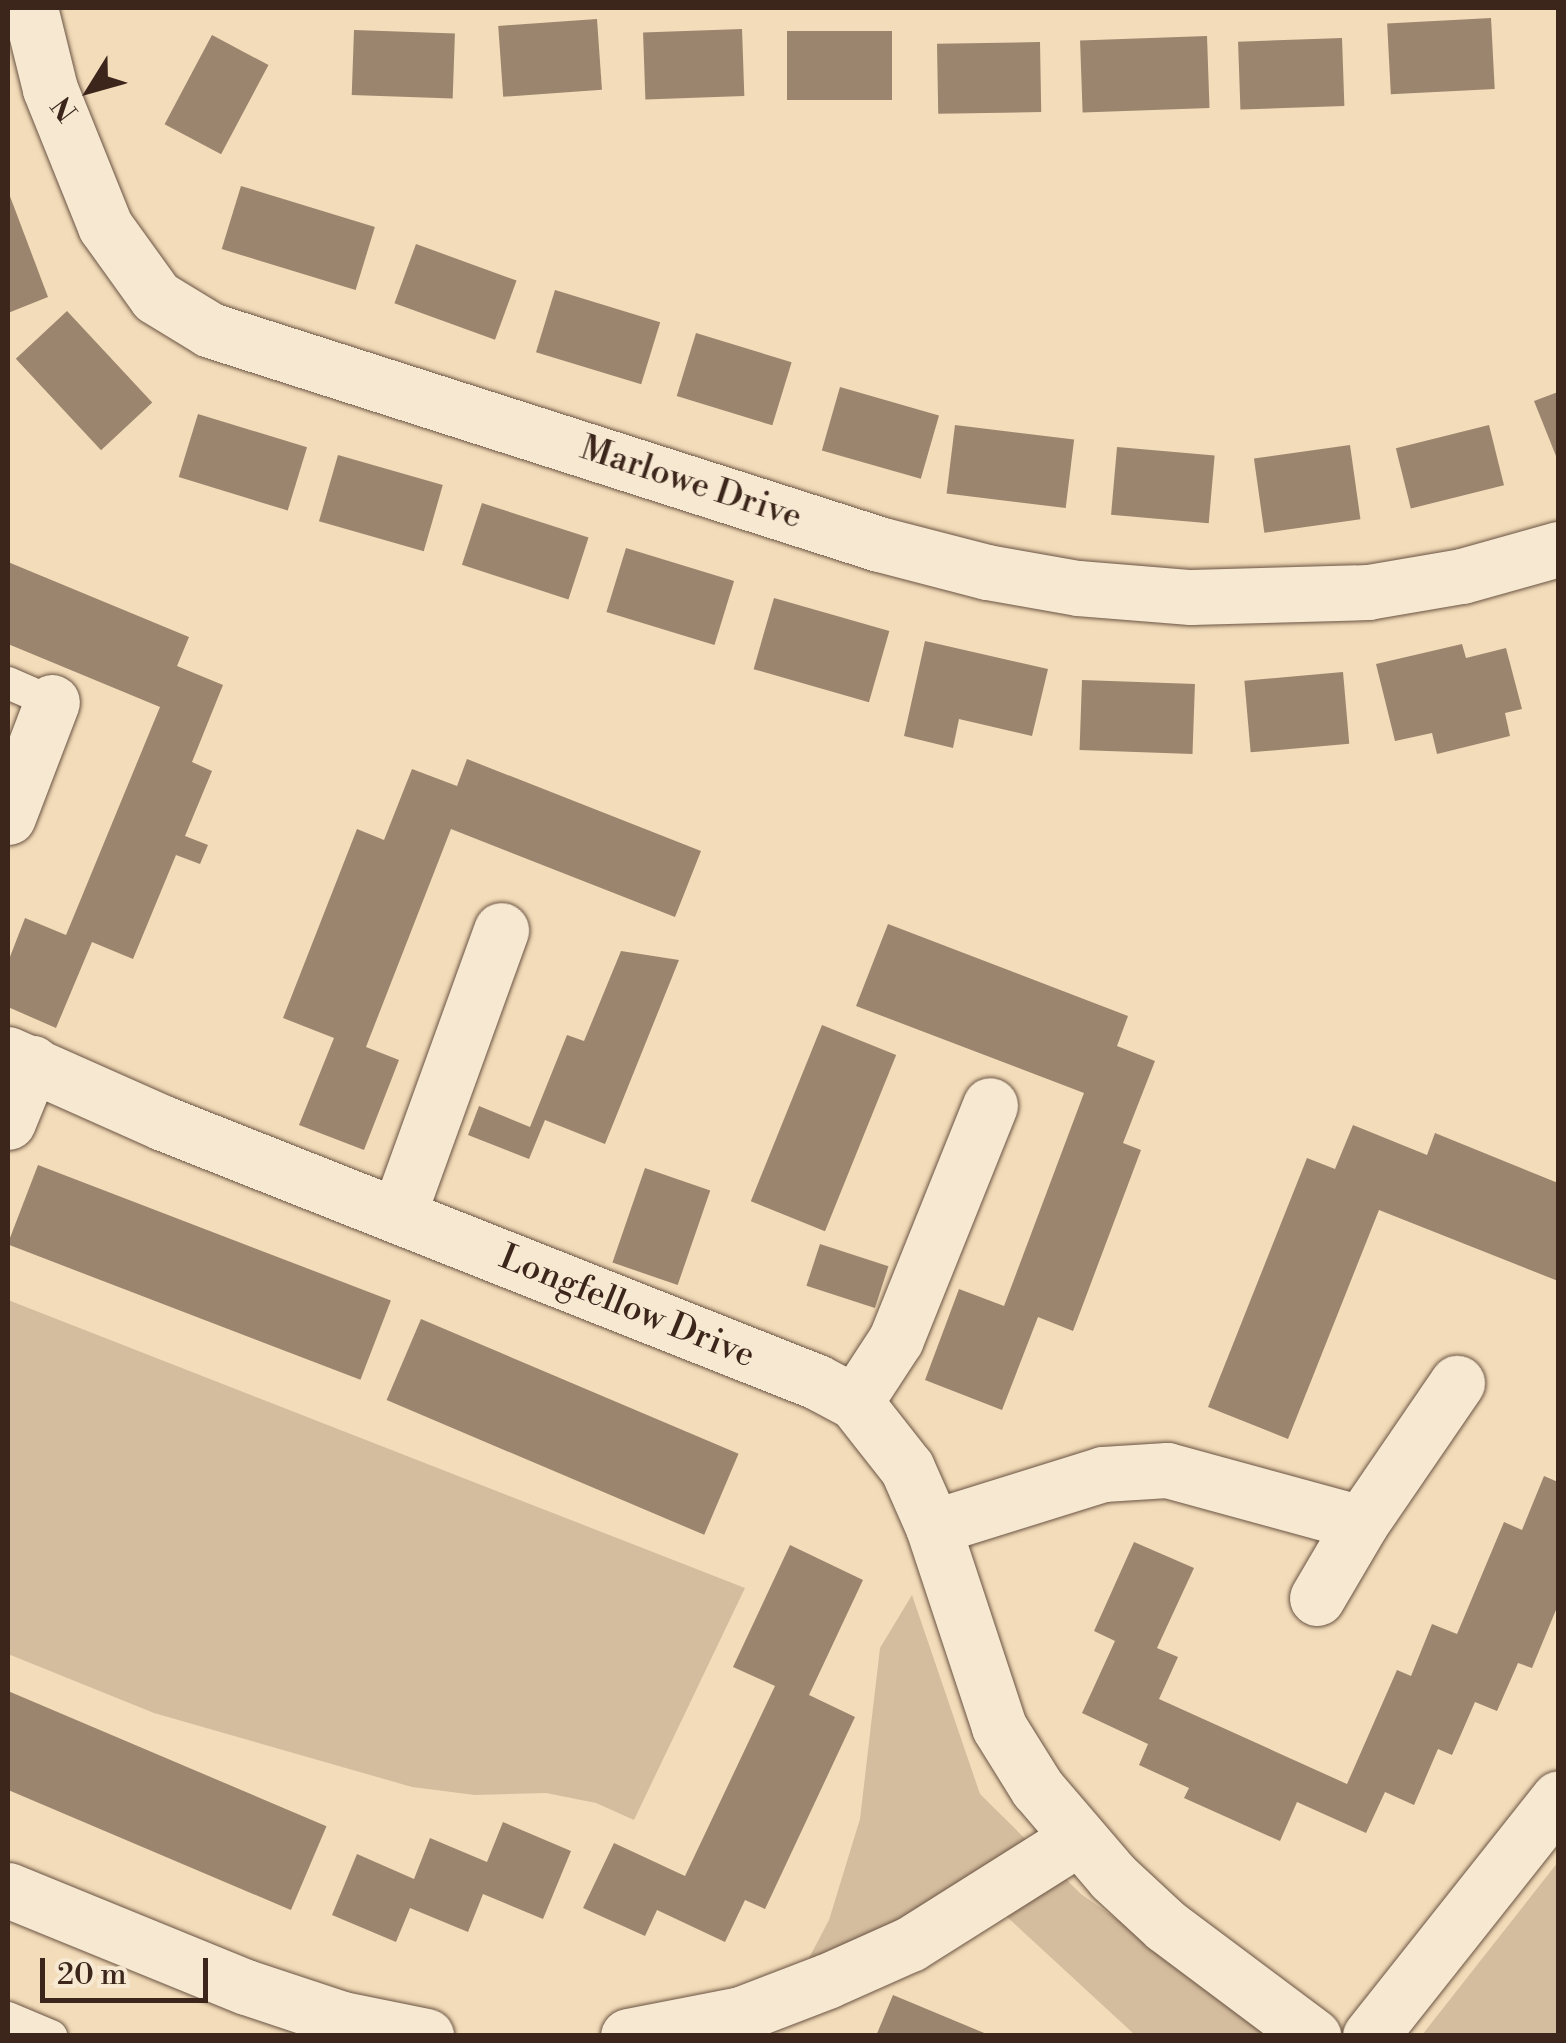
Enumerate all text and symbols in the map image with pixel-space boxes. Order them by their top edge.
north arrow [40,40,140,140]
text: N [45,89,86,128]
street label: Marlowe Drive [575,427,807,539]
street label: Longfellow Drive [493,1237,761,1377]
scale bar [45,1938,212,2000]
text: 20 m [57,1956,126,1994]

